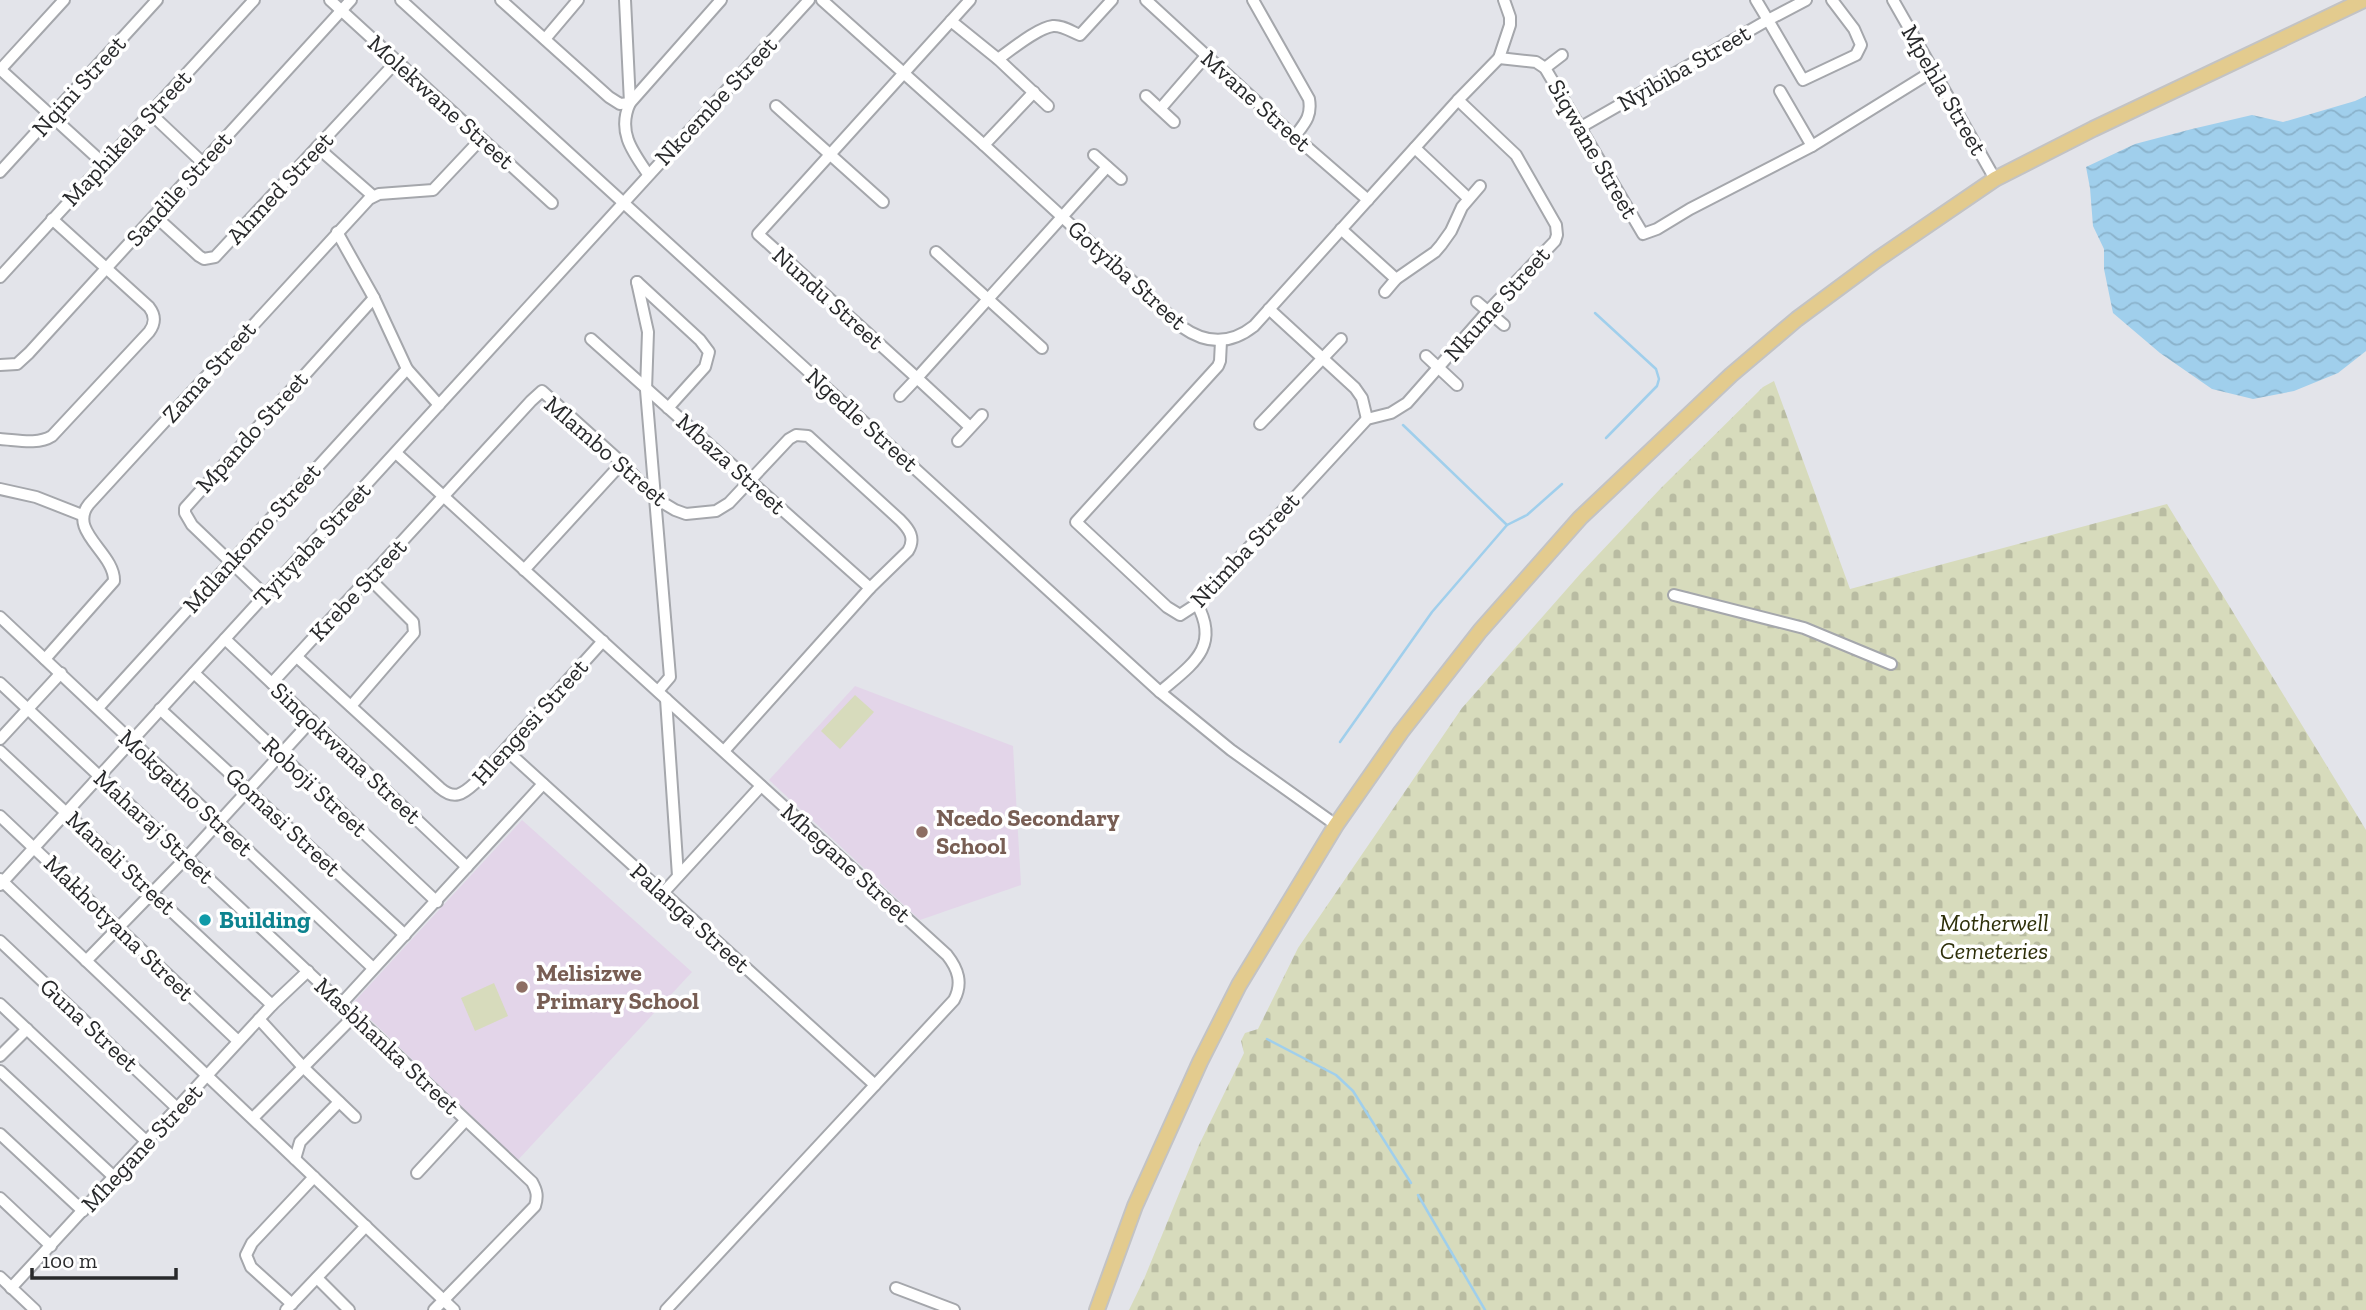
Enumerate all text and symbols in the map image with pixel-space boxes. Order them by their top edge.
street label: Nyibiba Street [1612,18,1755,117]
street label: Mpehla Street [1896,20,1993,160]
street label: Molekwane Street [362,28,521,175]
street label: Nqini Street [26,29,132,142]
street label: Nkcembe Street [649,30,783,171]
street label: Mvane Street [1195,44,1317,158]
street label: Maphikela Street [56,63,197,212]
street label: Siqwane Street [1542,74,1645,224]
street label: Sandile Street [120,125,238,252]
street label: Ahmed Street [220,125,339,250]
street label: Gotyiba Street [1062,214,1193,336]
street label: Nundu Street [767,240,890,355]
street label: Nkume Street [1438,240,1556,367]
street label: Zama Street [156,315,262,428]
street label: Ngedle Street [800,362,925,478]
street label: Mpando Street [190,365,314,498]
street label: Mlambo Street [539,389,674,512]
street label: Mbaza Street [671,407,792,520]
street label: Mdlankomo Street [177,457,327,619]
street label: Tyityaba Street [247,475,377,612]
street label: Ntimba Street [1184,486,1305,613]
street label: Krebe Street [303,532,412,647]
street label: Hlengesi Street [465,652,594,791]
street label: Sinqokwana Street [265,676,428,830]
street label: Mokgatho Street [113,723,260,862]
street label: Roboji Street [257,731,374,843]
street label: Gomasi Street [220,761,347,882]
street label: Maharaj Street [88,764,221,890]
street label: Mhegane Street [776,797,917,928]
place label: Ncedo Secondary School [936,803,1120,860]
street label: Maneli Street [60,805,182,921]
marker: Ncedo Secondary School [914,824,930,840]
street label: Makhotyana Street [38,849,201,1007]
street label: Palanga Street [625,857,756,979]
place label: Building [219,905,311,934]
park label: Motherwell Cemeteries [1939,908,2049,965]
marker: Building [197,912,213,928]
place label: Melisizwe Primary School [536,958,699,1015]
street label: Masbhanka Street [309,971,466,1120]
street label: Guna Street [34,972,145,1078]
marker: Melisizwe Primary School [514,979,530,995]
street label: Mhegane Street [75,1078,208,1218]
scale bar [32,1236,175,1280]
text: 100 m [42,1248,97,1273]

